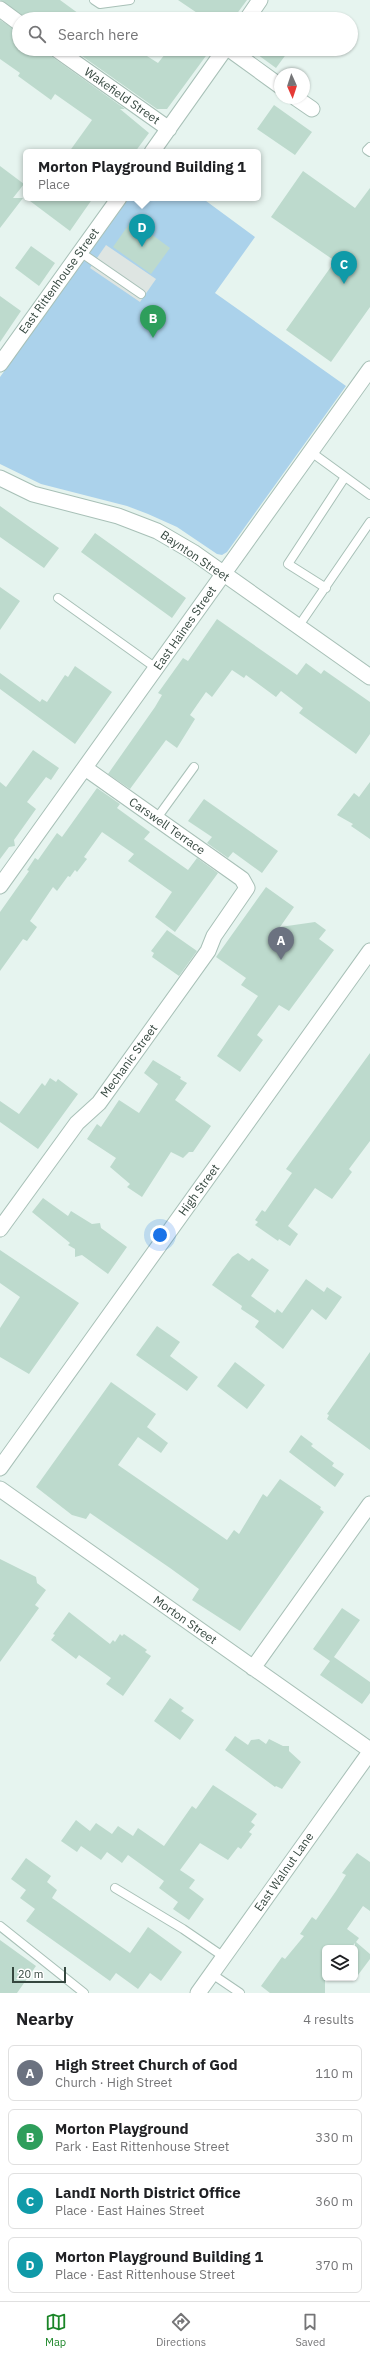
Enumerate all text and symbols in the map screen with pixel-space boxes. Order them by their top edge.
search box [12,12,358,56]
icon: search [26,23,48,45]
text: Search here [58,25,138,44]
street label: Wakefield Street [82,64,163,127]
north arrow [274,68,310,104]
popup [23,149,261,201]
text: Morton Playground Building 1 [38,157,246,176]
text: Place [38,176,70,193]
pin: D [129,214,155,247]
street label: East Rittenhouse Street [15,225,102,337]
pin: C [331,251,357,284]
pin: B [140,305,166,338]
street label: Baynton Street [158,527,233,584]
street label: East Haines Street [150,583,219,673]
street label: Carswell Terrace [126,794,209,858]
pin: A [268,927,294,960]
street label: Mechanic Street [97,1021,160,1100]
street label: High Street [175,1161,222,1219]
your location [150,1225,170,1245]
street label: Morton Street [151,1592,220,1647]
street label: East Walnut Lane [251,1829,317,1914]
map controls [322,1945,358,1981]
button: layers [322,1945,358,1981]
scale bar [12,1965,66,1984]
text: 20 m [18,1967,43,1981]
text: Nearby [16,2008,74,2030]
text: 4 results [303,2011,354,2028]
text: High Street Church of God [55,2055,238,2074]
text: A [26,2065,34,2082]
text: 110 m [315,2065,353,2082]
text: Church · High Street [55,2074,172,2091]
text: Morton Playground [55,2119,189,2138]
text: B [26,2129,34,2146]
text: 330 m [315,2129,353,2146]
text: Park · East Rittenhouse Street [55,2138,229,2155]
text: LandI North District Office [55,2183,241,2202]
text: C [26,2193,34,2210]
text: 360 m [315,2193,353,2210]
text: Place · East Haines Street [55,2202,205,2219]
text: Morton Playground Building 1 [55,2247,263,2266]
text: D [25,2257,35,2274]
text: 370 m [315,2257,353,2274]
text: Place · East Rittenhouse Street [55,2266,235,2283]
tab: Map [45,2311,67,2349]
tab: Directions [156,2311,206,2349]
tab: Saved [295,2311,325,2349]

